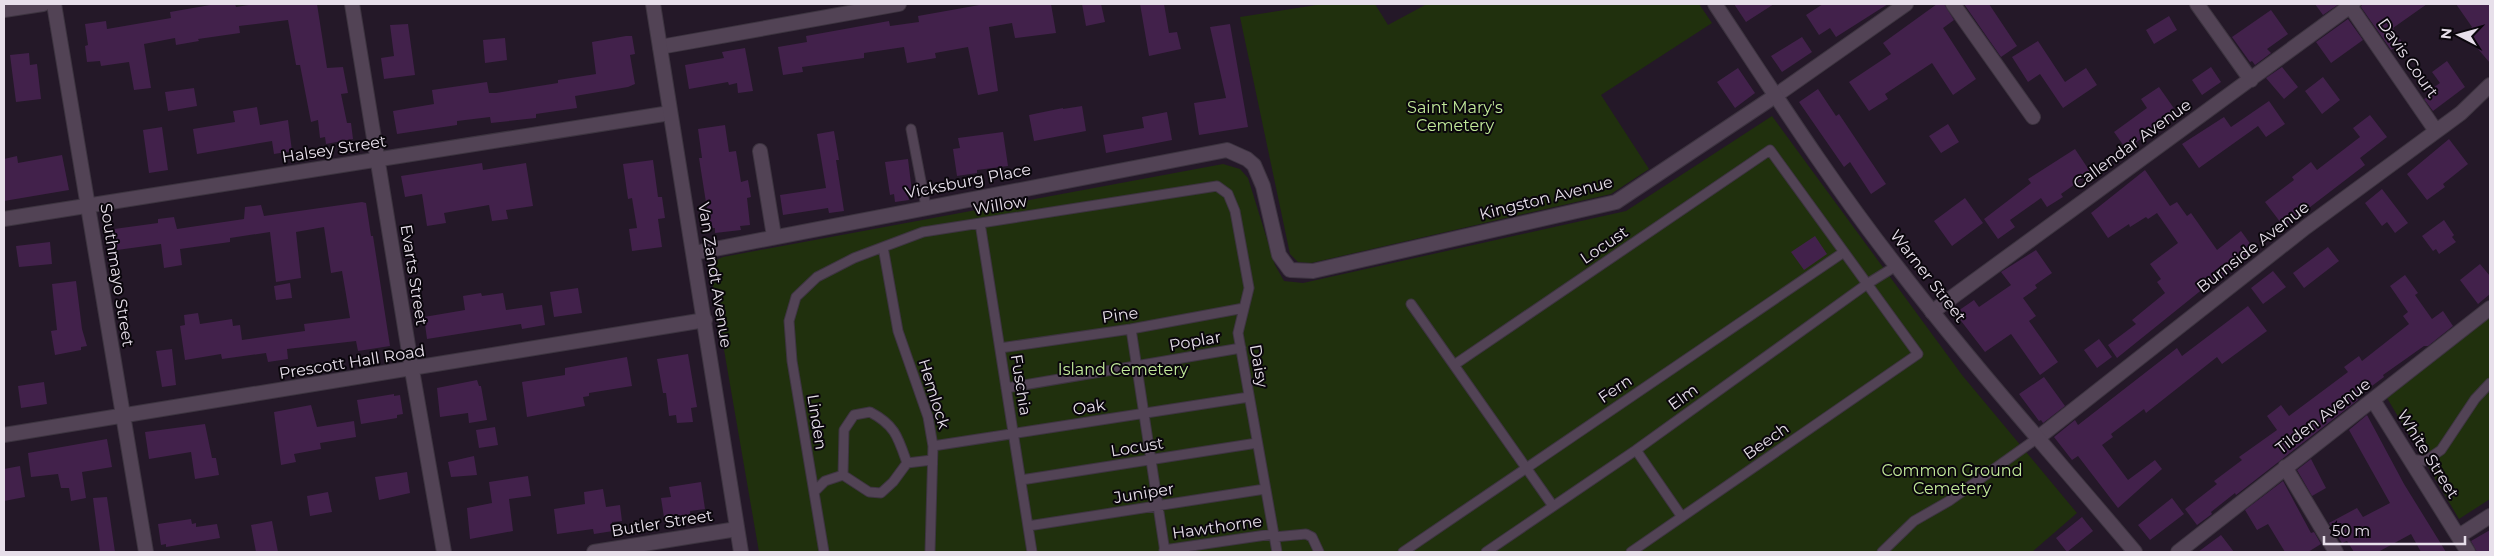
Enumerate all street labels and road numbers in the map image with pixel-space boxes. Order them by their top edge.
street label: Davis Court [2374,15,2443,102]
street label: Callendar Avenue [2069,95,2195,193]
street label: Halsey Street [280,131,388,167]
street label: Vicksburg Place [903,159,1033,203]
street label: Kingston Avenue [1477,172,1615,224]
street label: Willow [972,191,1028,219]
street label: Burnside Avenue [2193,197,2313,297]
street label: Van Zandt Avenue [694,201,736,349]
street label: Southmayo Street [96,202,138,349]
street label: Locust [1577,222,1632,268]
street label: Evarts Street [397,223,431,327]
street label: Warner Street [1886,226,1970,326]
street label: Pine [1101,303,1139,327]
street label: Poplar [1168,327,1222,355]
street label: Prescott Hall Road [278,341,426,383]
street label: Daisy [1246,343,1272,389]
street label: Fuschia [1007,353,1035,417]
street label: Hemlock [914,357,954,432]
street label: Fern [1595,371,1635,407]
street label: Tilden Avenue [2272,374,2374,458]
street label: Elm [1664,380,1702,414]
street label: Linden [803,393,831,451]
street label: Oak [1071,395,1107,419]
street label: White Street [2393,406,2463,502]
street label: Beech [1740,419,1792,463]
street label: Locust [1109,433,1165,461]
street label: Juniper [1111,479,1176,507]
street label: Butler Street [610,506,714,540]
street label: Hawthorne [1171,511,1263,543]

